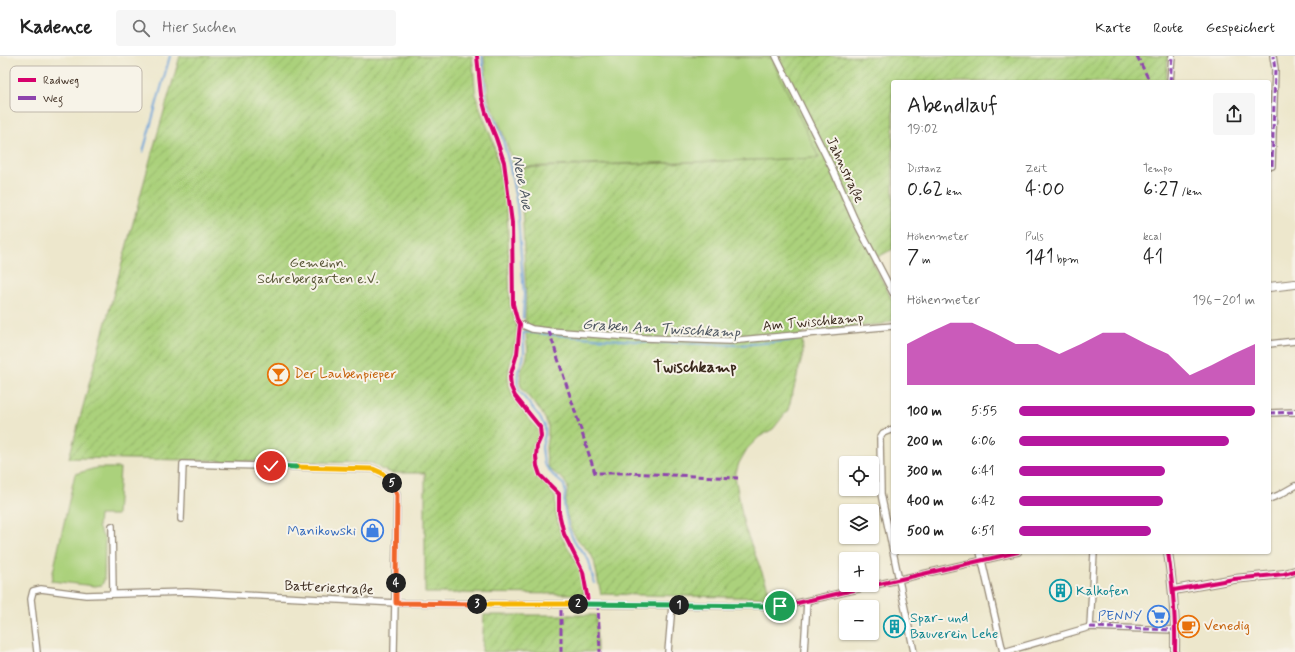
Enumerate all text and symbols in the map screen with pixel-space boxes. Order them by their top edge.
search box [116,10,396,46]
text: Kadence [20,15,92,40]
icon: search [130,17,152,39]
text: Hier suchen [162,18,236,38]
text: Karte [1095,19,1131,37]
text: Route [1153,19,1184,37]
text: Gespeichert [1206,19,1275,37]
legend [10,66,142,112]
text: Radweg [43,74,79,88]
text: Weg [43,92,63,108]
text: Abendlauf [907,92,998,120]
button: share [1213,93,1255,135]
text: 19:02 [907,121,938,138]
street label: Jahnstraße [822,134,868,206]
water label: Neue Aue [507,154,537,213]
text: Distanz [907,162,942,176]
text: Zeit [1025,162,1047,176]
text: Tempo [1143,162,1172,176]
text: 0.62 [907,176,943,203]
text: 4:00 [1025,176,1065,203]
text: 6:27 [1143,176,1178,203]
text: km [943,185,962,199]
text: /km [1178,185,1202,199]
text: Höhenmeter [907,230,969,244]
text: Puls [1025,230,1044,244]
text: kcal [1143,230,1161,244]
text: 7 [907,244,919,271]
text: 141 [1025,244,1054,271]
text: 41 [1143,244,1163,271]
text: m [919,253,931,267]
text: bpm [1054,253,1079,267]
park label: Gemeinn. Schrebergarten e.V. [257,254,379,290]
text: Höhenmeter [907,292,980,309]
text: 196–201 m [1193,292,1255,309]
street label: Am Twischkamp [762,309,865,335]
water label: Graben Am Twischkamp [582,315,741,343]
district label: Twischkamp [653,357,737,378]
bar icon: Der Laubenpieper [265,361,291,387]
place label: Der Laubenpieper [294,365,397,383]
text: 100 m [907,403,942,420]
text: 5:55 [971,403,997,420]
text: 200 m [907,433,942,450]
text: 6:06 [971,433,996,450]
pin [254,449,288,483]
icon: check [260,455,282,477]
map controls [839,456,879,640]
button: locate [839,456,879,496]
text: 300 m [907,463,942,480]
text: 6:41 [971,463,994,480]
pin: 5 [382,473,402,493]
text: 5 [389,476,395,490]
text: 400 m [907,493,944,510]
text: 6:42 [971,493,996,510]
button: layers [839,504,879,544]
shop icon: Manikowski [359,518,385,544]
place label: Manikowski [287,522,356,540]
text: 500 m [907,523,944,540]
text: 6:51 [971,523,995,540]
button: + [839,552,879,592]
pin: 4 [386,573,406,593]
text: 4 [393,576,399,590]
street label: Batteriestraße [284,577,374,599]
building icon: Kalkofen [1048,578,1074,604]
place label: Kalkofen [1076,582,1129,600]
pin [763,589,797,623]
pin: 3 [467,594,487,614]
pin: 2 [568,594,588,614]
pin: 1 [669,595,689,615]
icon: arrive [769,595,791,617]
text: 3 [475,597,479,611]
text: 2 [575,597,581,611]
text: 1 [677,598,681,612]
button: − [839,600,879,640]
supermarket icon: PENNY [1145,603,1171,629]
place label: PENNY [1098,607,1142,625]
place label: Spar- und Bauverein Lehe [910,609,998,643]
building icon: Spar- und Bauverein Lehe [881,613,907,639]
cafe icon: Venedig [1176,613,1202,639]
place label: Venedig [1204,617,1250,635]

